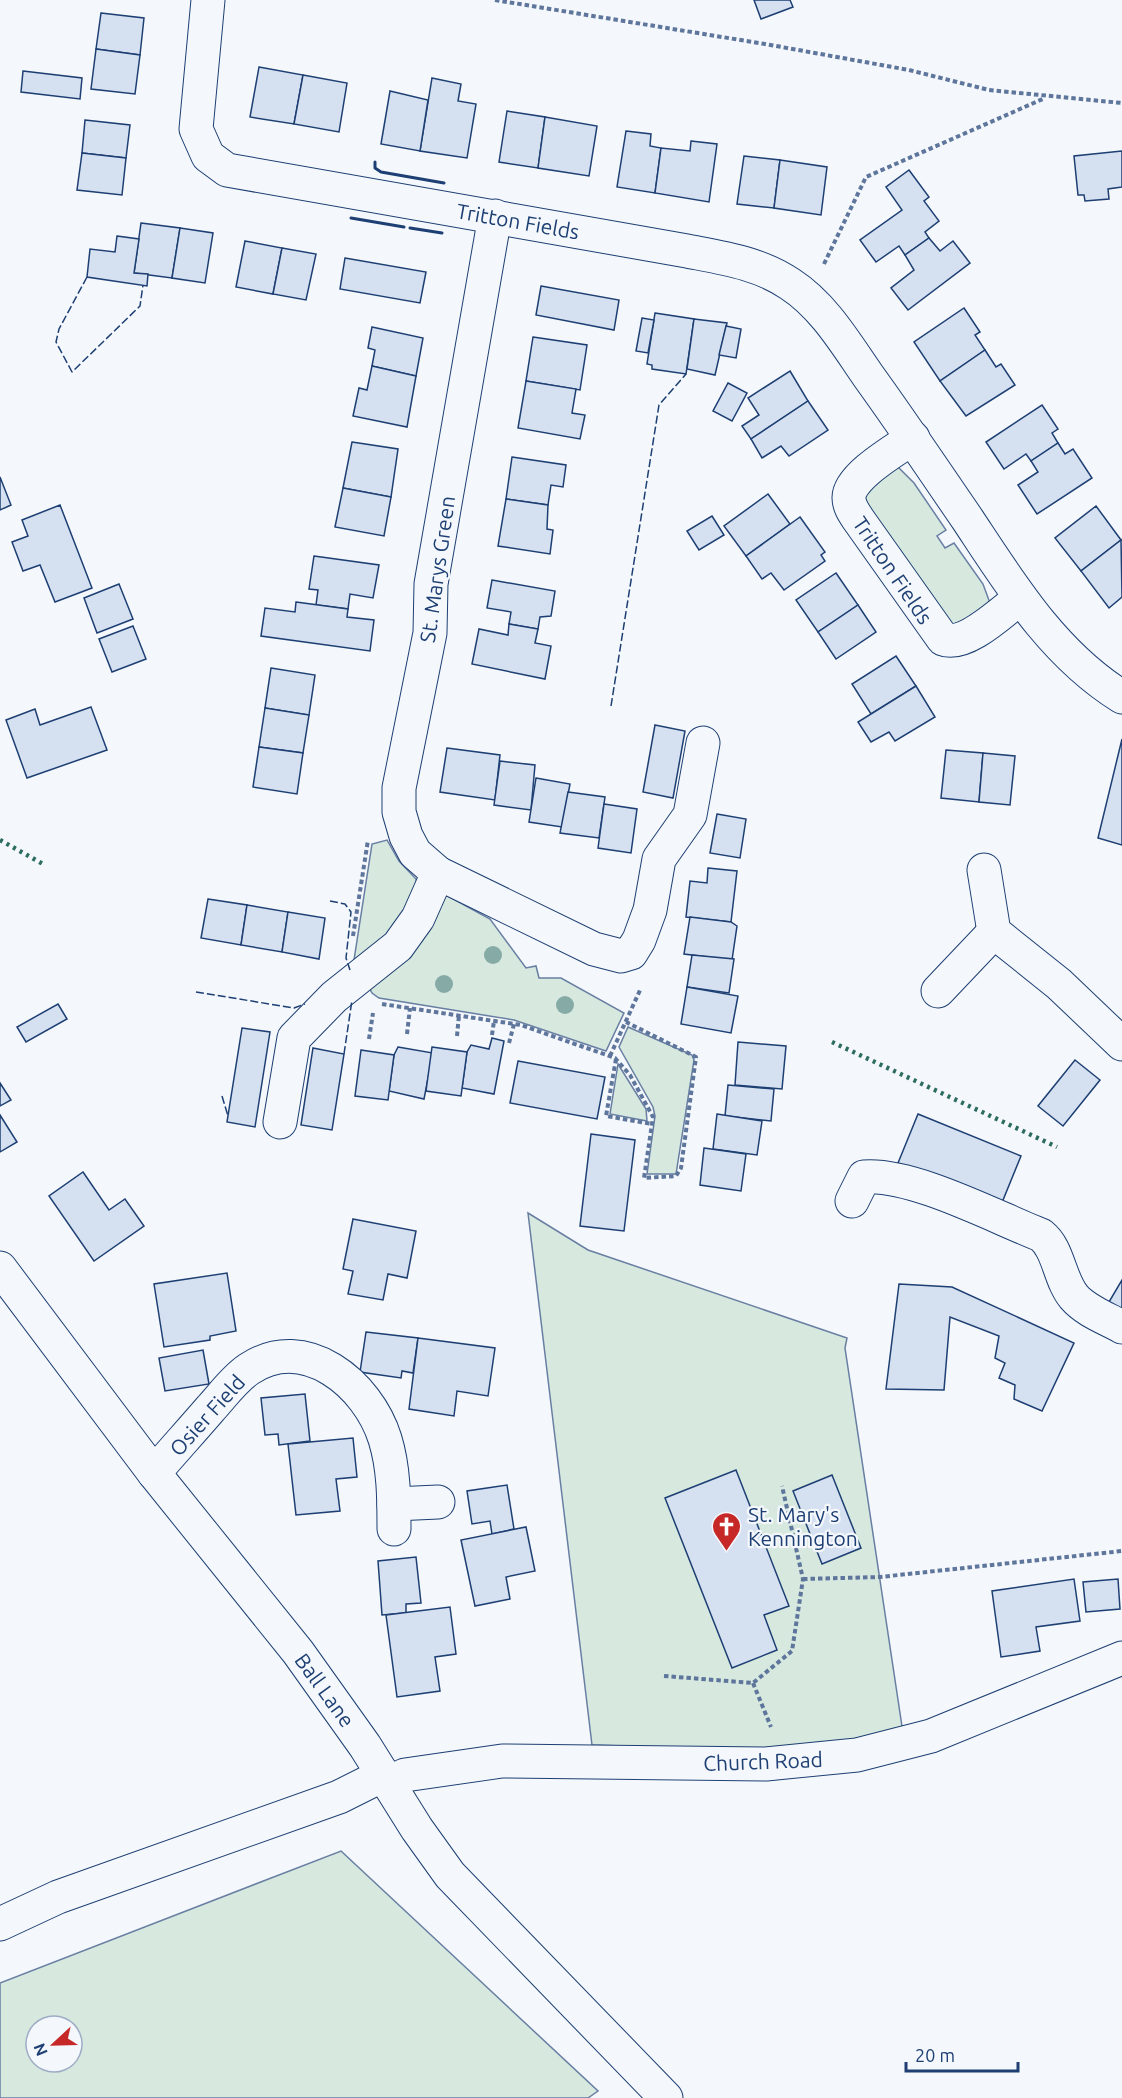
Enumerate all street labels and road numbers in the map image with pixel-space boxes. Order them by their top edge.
street label: Tritton Fields [455,198,581,244]
street label: St. Marys Green [415,494,459,644]
street label: Tritton Fields [848,512,938,628]
street label: Osier Field [164,1370,250,1460]
street label: Ball Lane [290,1649,360,1731]
street label: Church Road [703,1747,823,1775]

